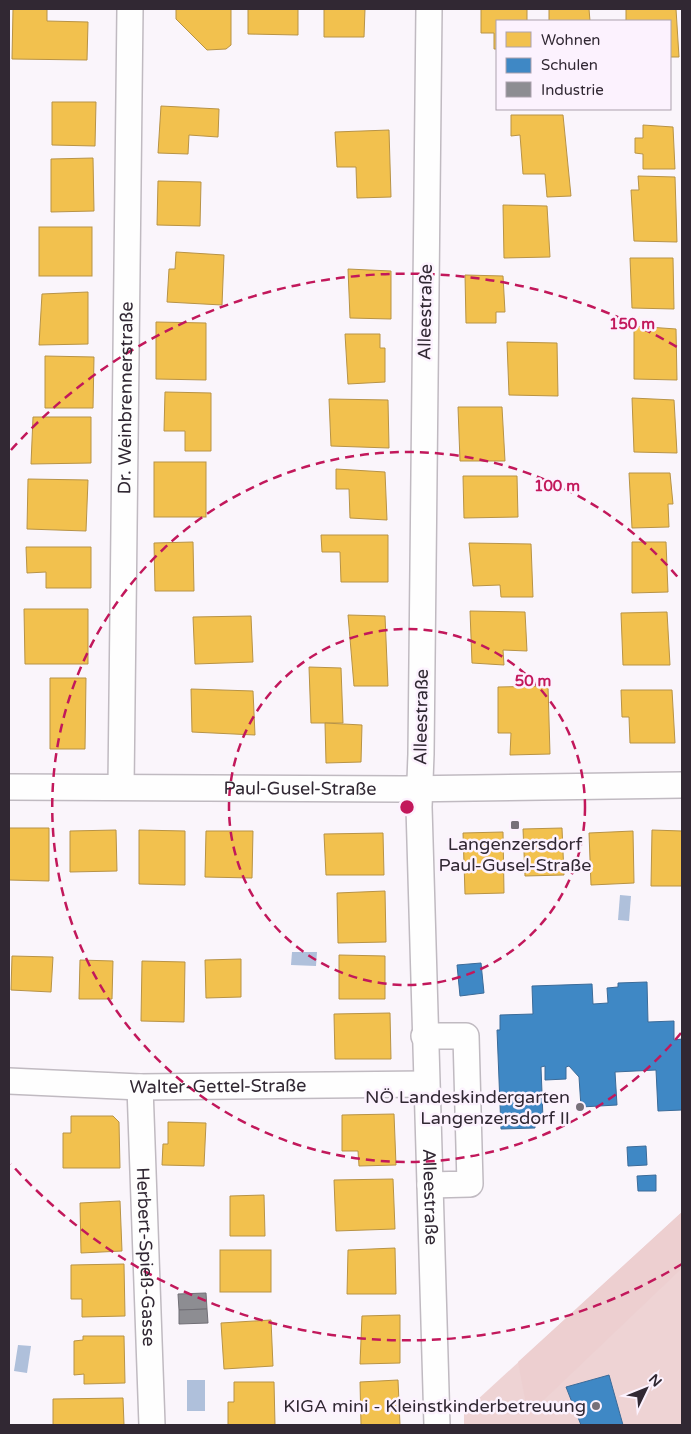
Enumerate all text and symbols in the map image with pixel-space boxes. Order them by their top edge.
legend [496,20,671,110]
text: Wohnen [541,31,601,49]
text: Schulen [541,56,598,74]
text: Industrie [541,81,604,99]
street label: Alleestraße [413,264,437,360]
street label: Dr. Weinbrennerstraße [113,301,138,495]
text: 150 m [609,315,655,333]
text: 100 m [534,477,580,495]
street label: Alleestraße [409,669,433,765]
text: 50 m [515,672,551,690]
street label: Paul-Gusel-Straße [223,777,377,800]
centre of rings [398,798,416,816]
marker: Langenzersdorf Paul-Gusel-Straße [509,819,521,831]
place label: Langenzersdorf Paul-Gusel-Straße [439,833,591,876]
street label: Walter-Gettel-Straße [129,1074,307,1098]
place label: NÖ Landeskindergarten Langenzersdorf II [365,1086,570,1129]
marker: NÖ Landeskindergarten Langenzersdorf II [574,1101,586,1113]
street label: Alleestraße [418,1148,443,1245]
street label: Herbert-Spieß-Gasse [132,1167,160,1347]
north arrow [621,1364,671,1414]
text: N [645,1371,665,1390]
place label: KIGA mini - Kleinstkinderbetreuung [283,1395,586,1417]
marker: KIGA mini - Kleinstkinderbetreuung [590,1400,602,1412]

